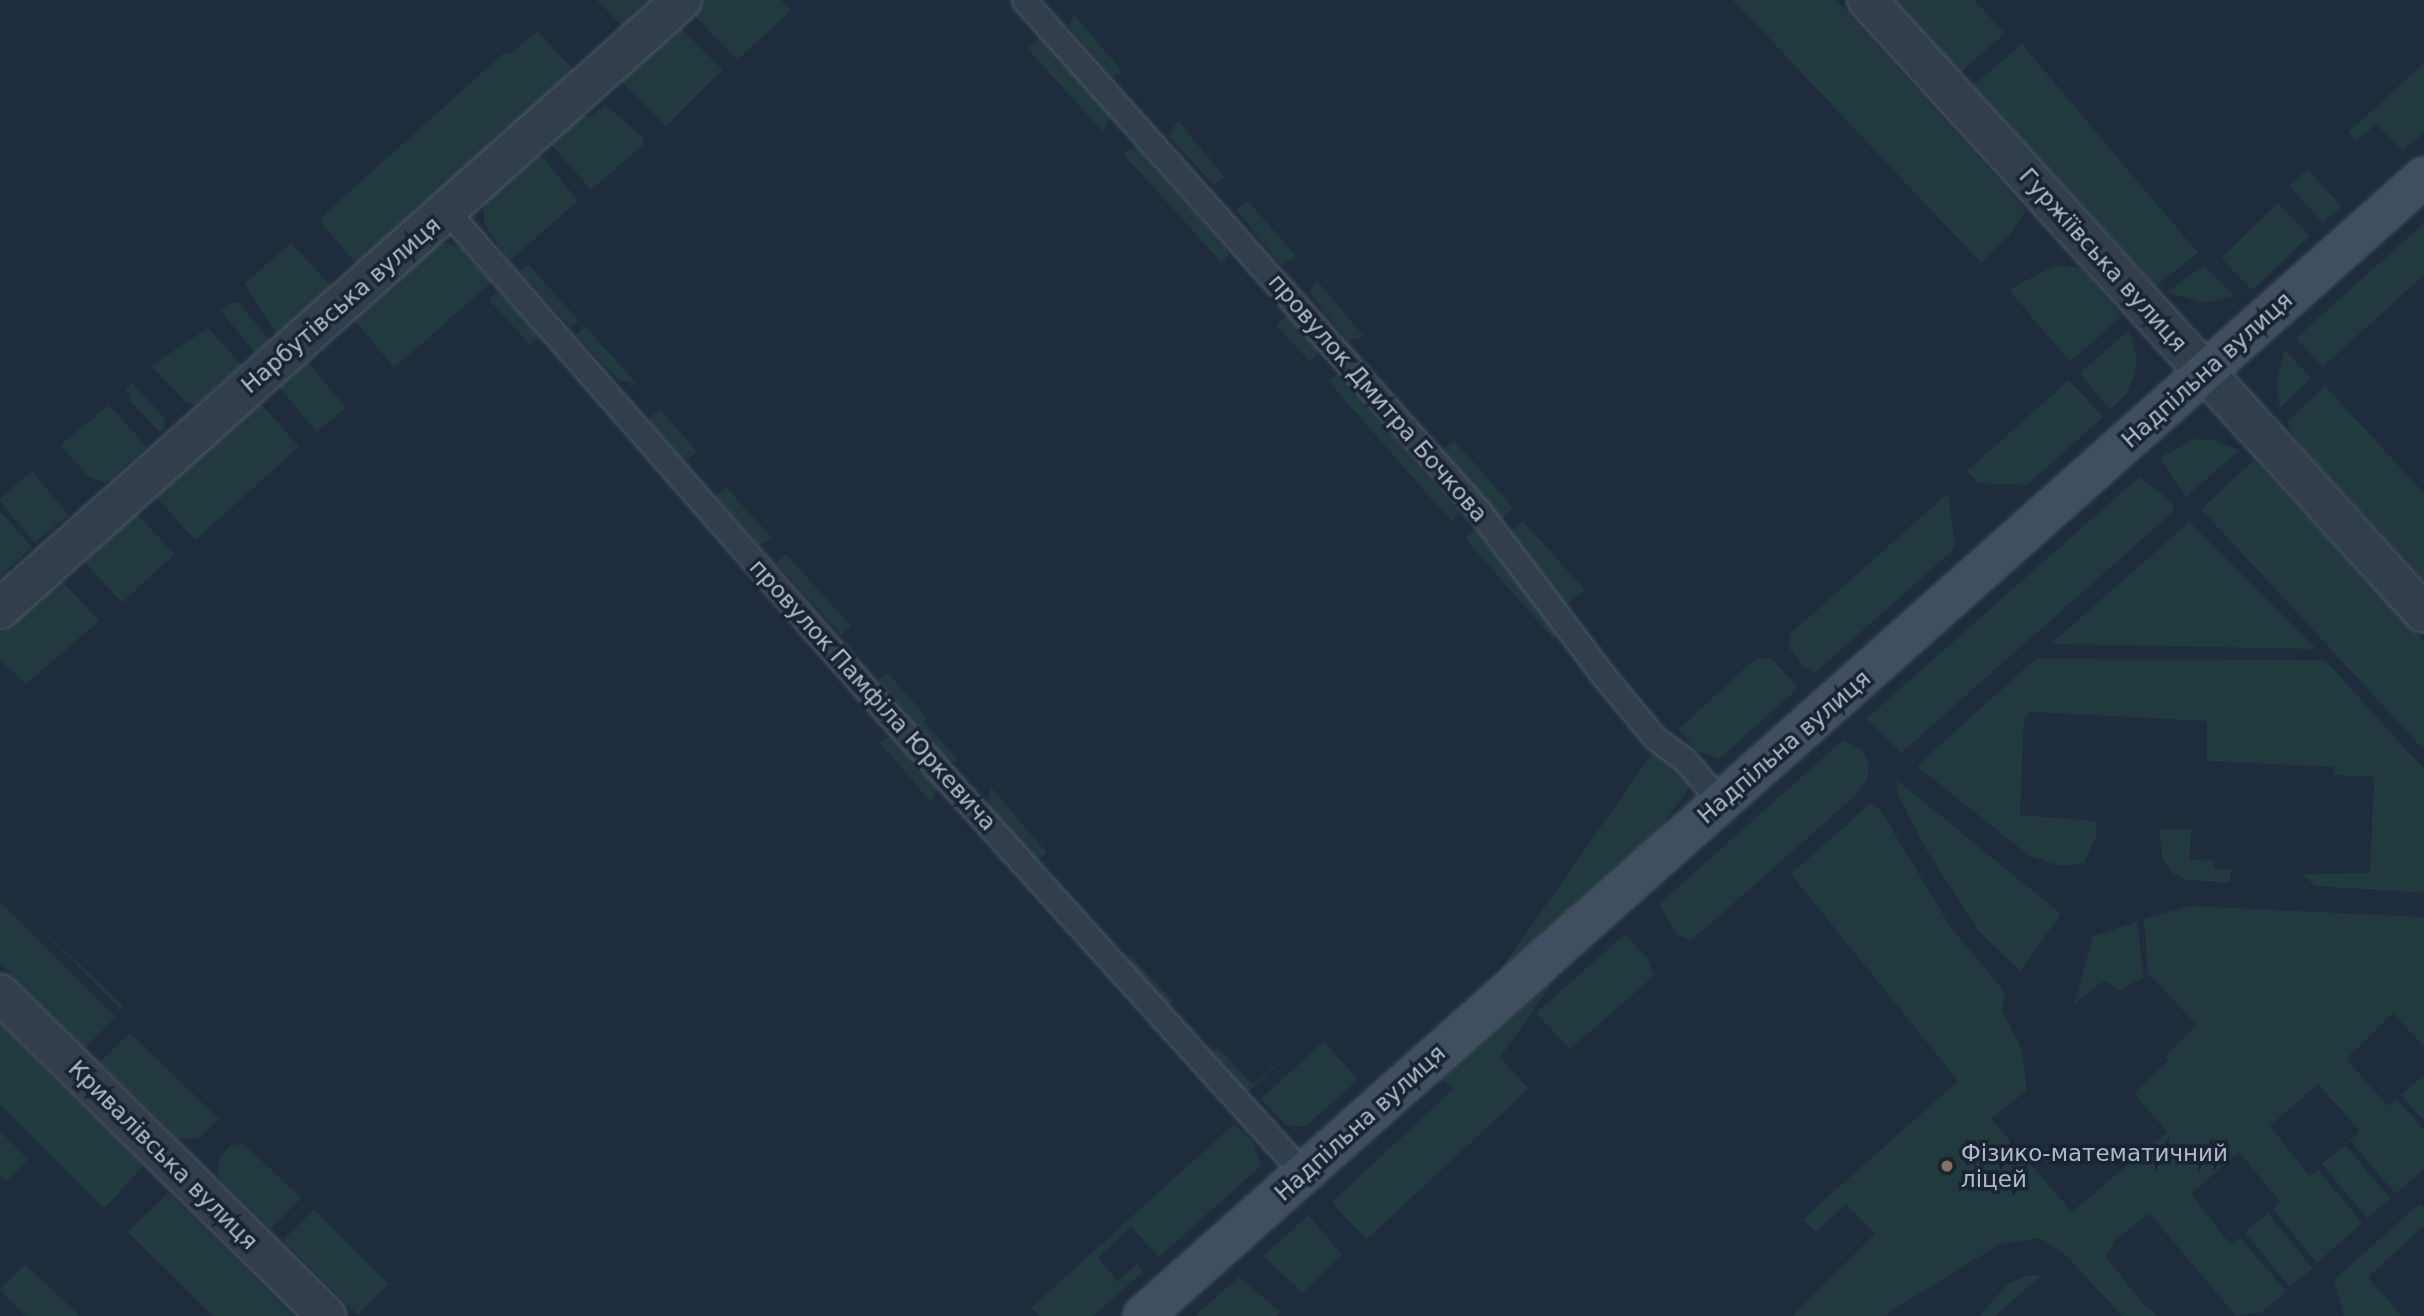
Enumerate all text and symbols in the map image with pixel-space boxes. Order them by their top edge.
street label: Гуржіївська вулиця [2013,163,2193,357]
street label: Нарбутівська вулиця [236,211,446,399]
street label: провулок Дмитра Бочкова [1263,268,1493,528]
street label: Надпільна вулиця [2116,286,2298,454]
street label: провулок Памфіла Юркевича [744,554,1002,836]
street label: Надпільна вулиця [1692,665,1876,829]
street label: Надпільна вулиця [1269,1039,1451,1207]
street label: Кривалівська вулиця [63,1055,263,1255]
place label: Фізико-математичний ліцей [1961,1139,2228,1193]
marker: Фізико-математичний ліцей [1939,1158,1955,1174]

